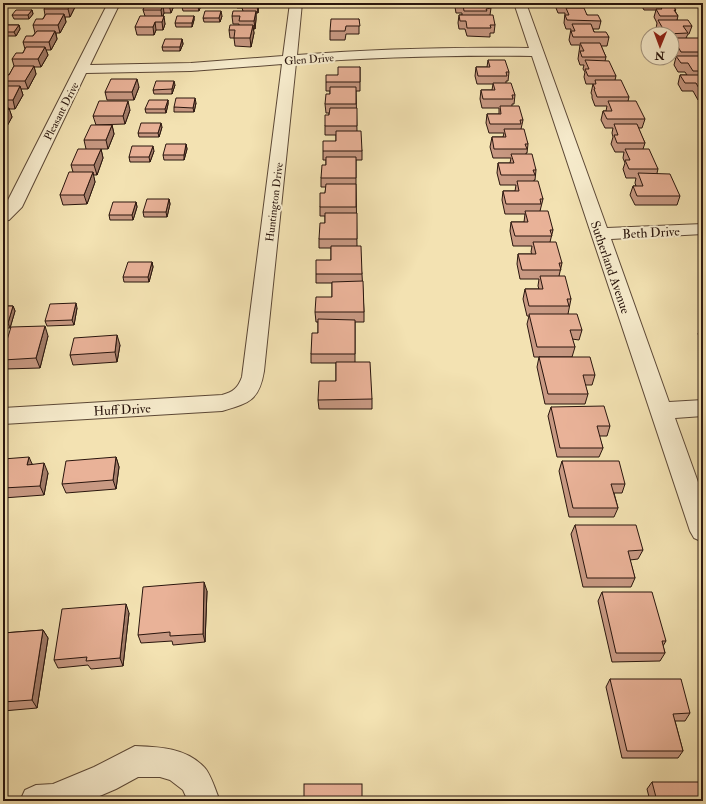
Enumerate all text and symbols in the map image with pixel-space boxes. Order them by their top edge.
north arrow [640,26,680,66]
text: N [654,49,666,62]
street label: Glen Drive [284,51,335,68]
street label: Pleasant Drive [41,80,82,142]
street label: Huntington Drive [263,161,286,242]
street label: Sutherland Avenue [587,219,634,316]
street label: Beth Drive [622,223,681,242]
street label: Huff Drive [93,400,152,419]

